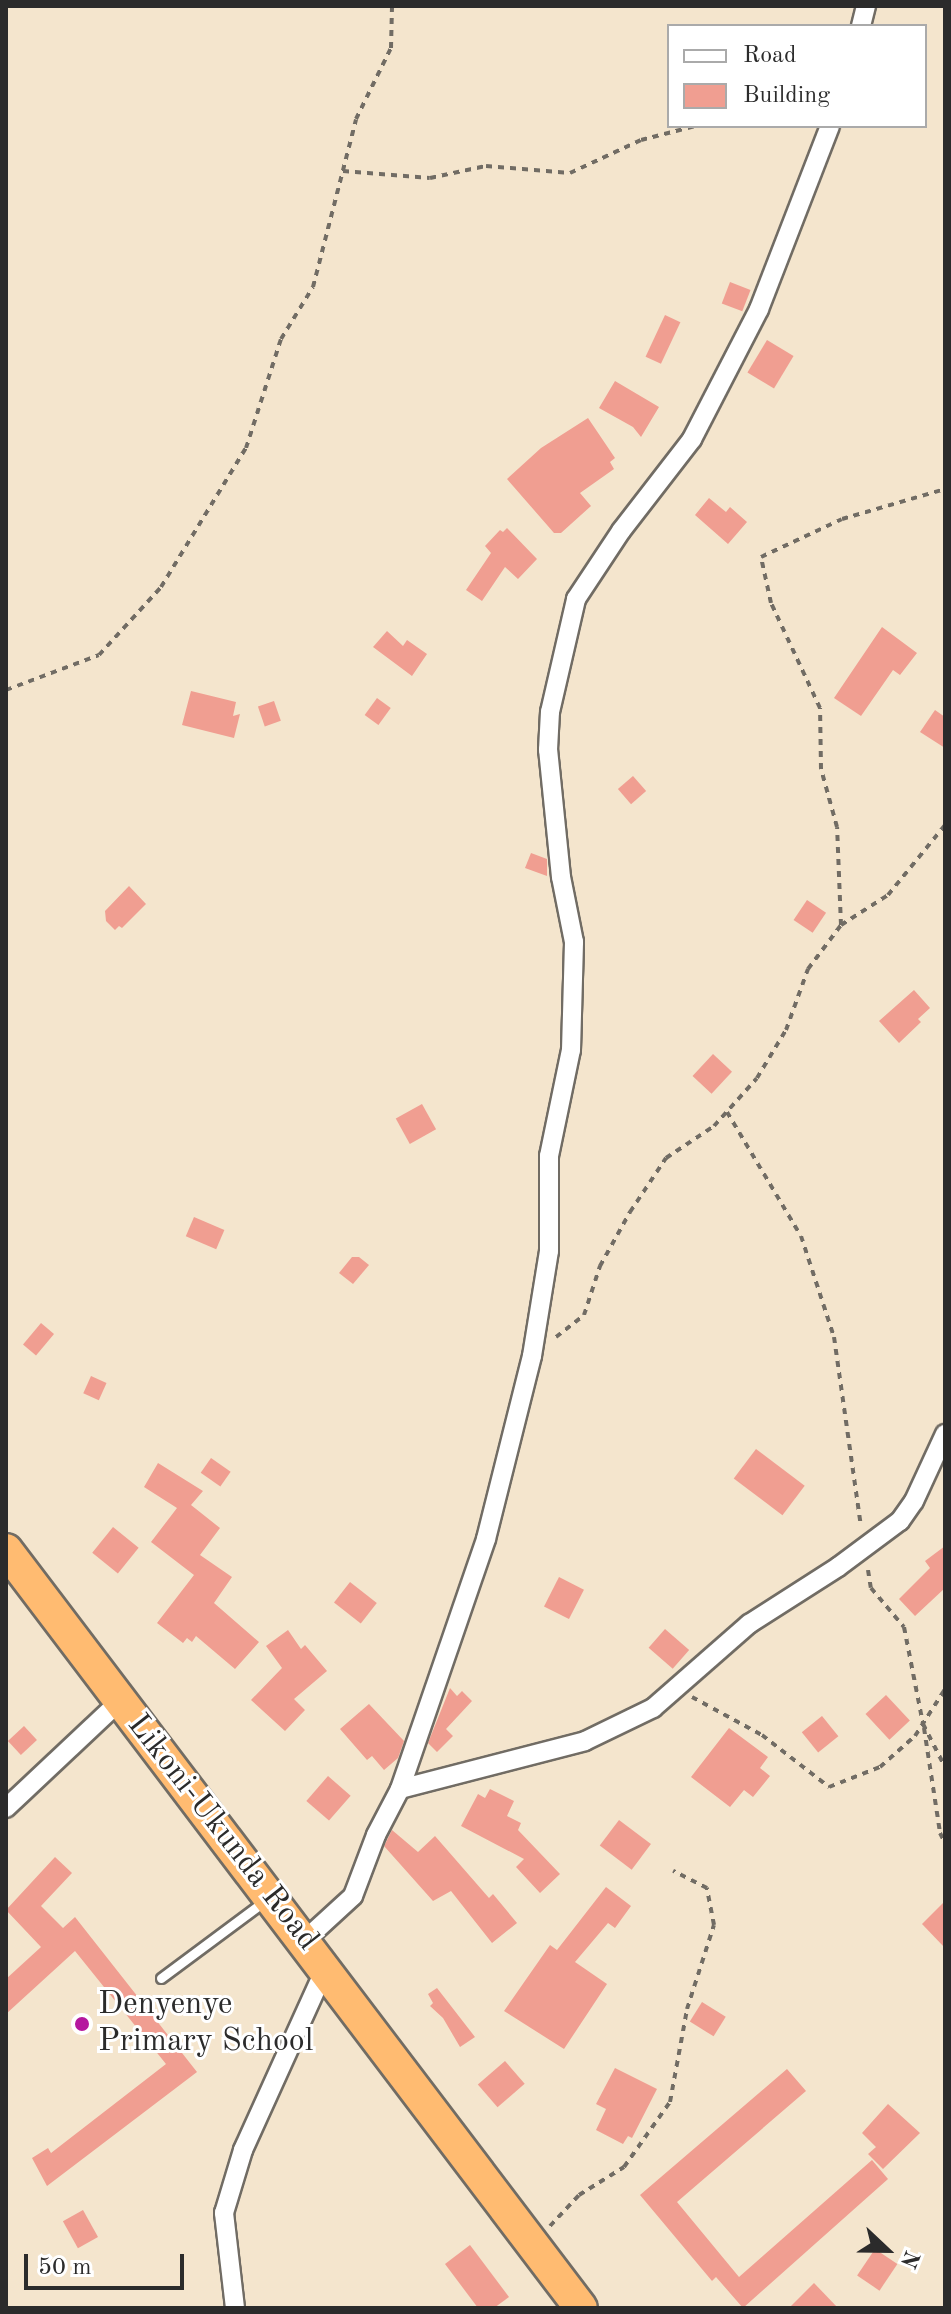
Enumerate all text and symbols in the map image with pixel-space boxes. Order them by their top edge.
legend [667,24,927,128]
text: Road [743,44,796,68]
text: Building [743,84,830,108]
street label: Likoni-Ukunda Road [118,1707,326,1959]
place label: Denyenye Primary School [98,1987,313,2062]
marker: Denyenye Primary School [73,2015,91,2033]
north arrow [847,2210,927,2290]
scale bar [28,2238,188,2288]
text: N [896,2247,923,2271]
text: 50 m [38,2256,92,2280]

